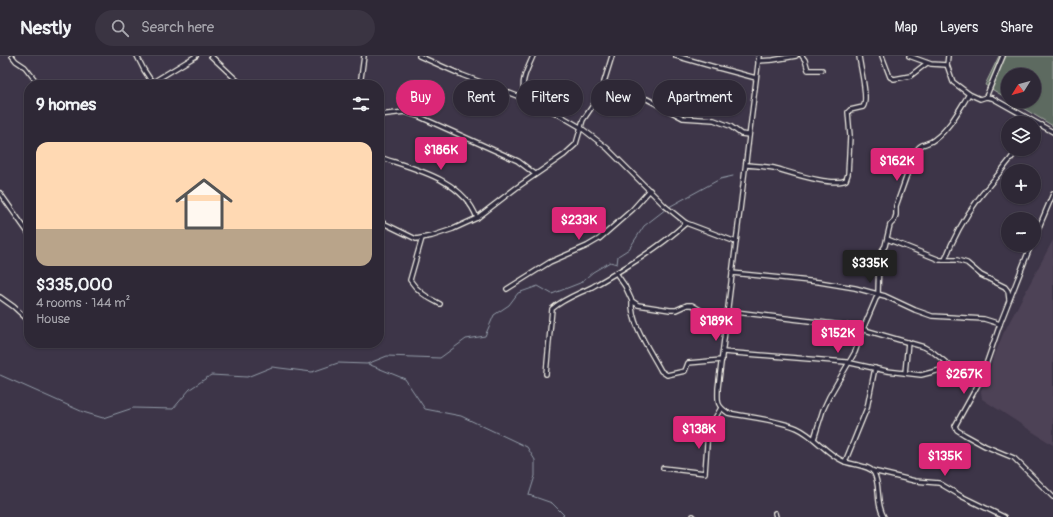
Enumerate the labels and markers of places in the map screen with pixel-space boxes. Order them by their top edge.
pin: $186K [413,137,469,171]
pin: $162K [869,148,925,182]
pin: $233K [551,207,607,241]
pin: $335K [842,250,898,284]
pin: $189K [688,308,744,342]
pin: $152K [810,320,866,354]
pin: $267K [936,361,992,395]
pin: $138K [671,416,727,450]
pin: $135K [917,443,973,477]

